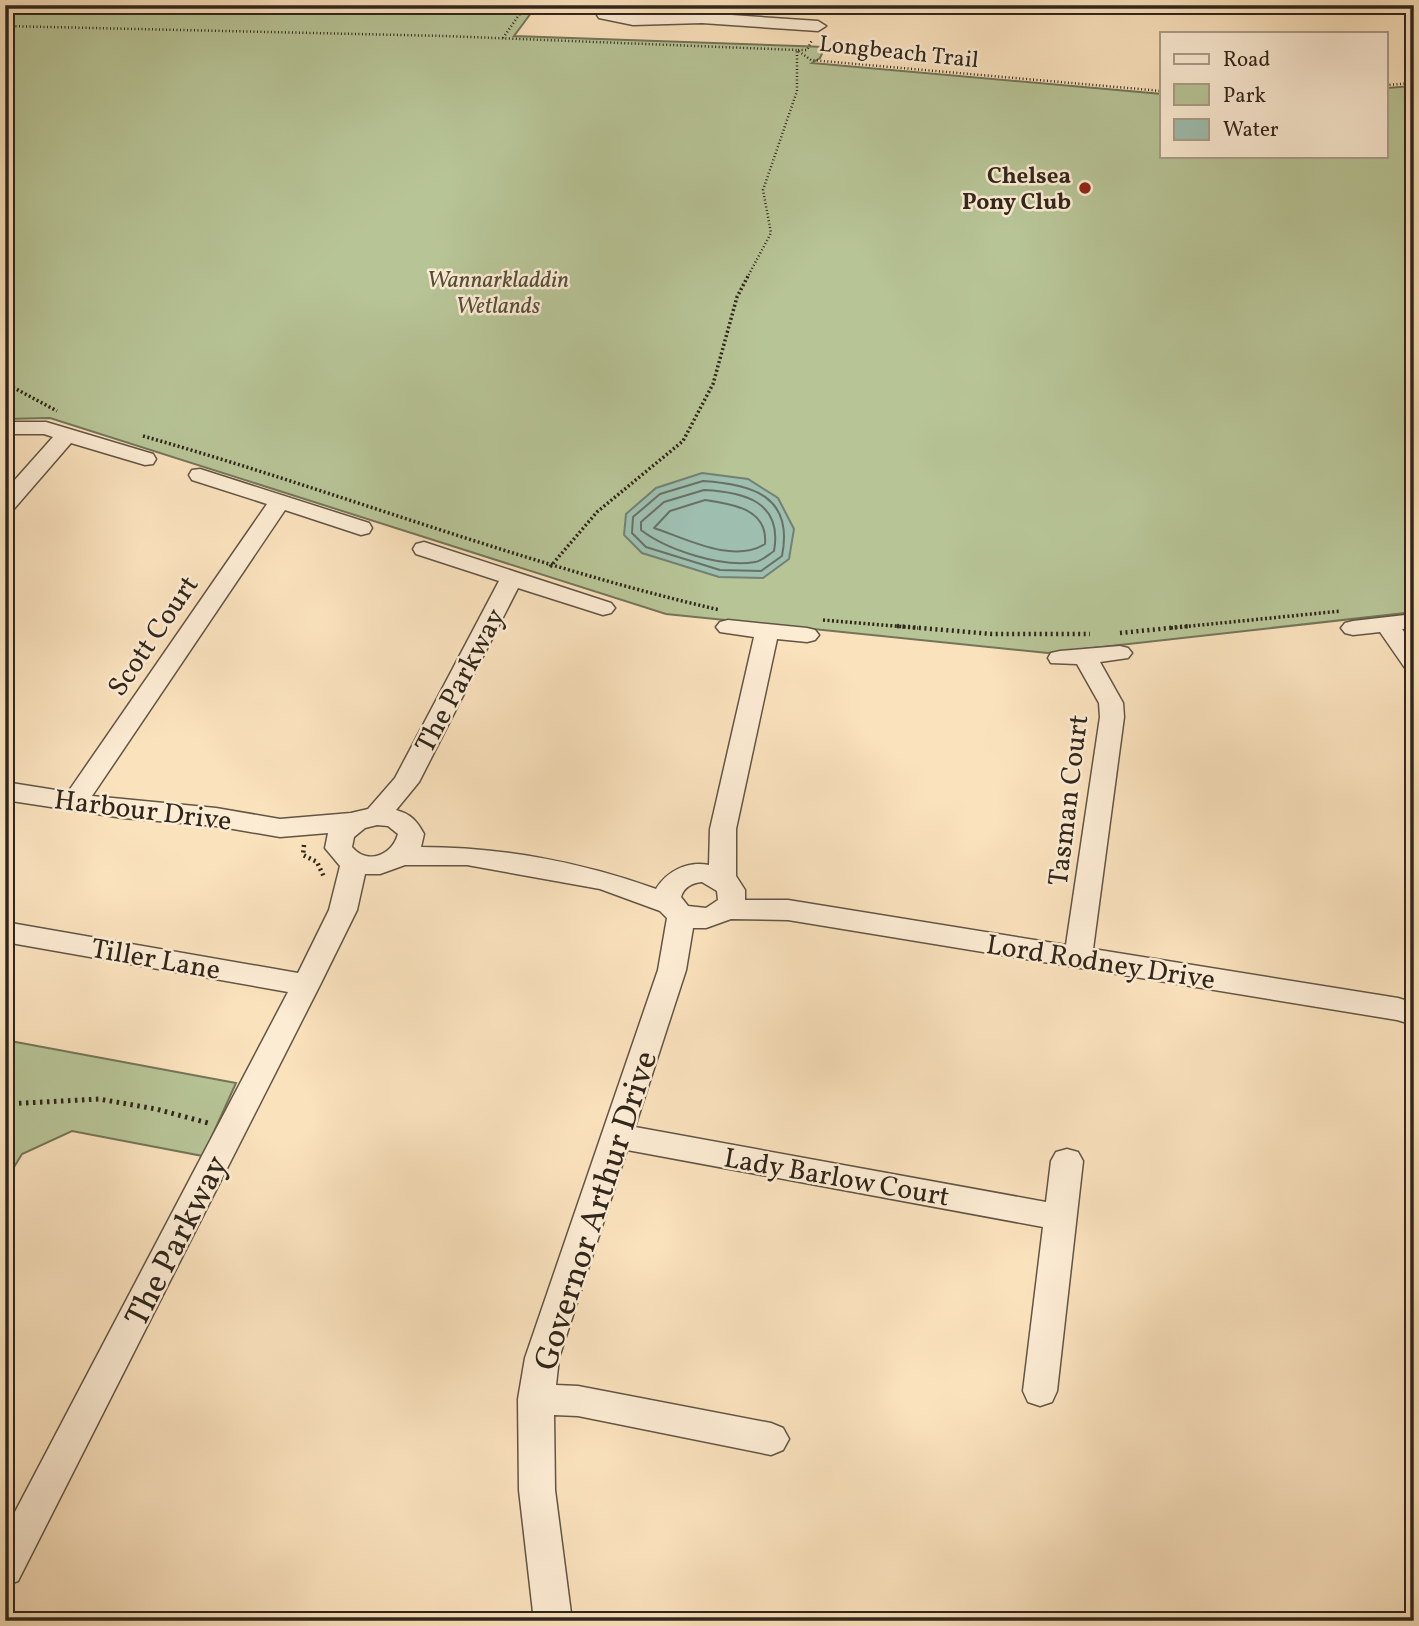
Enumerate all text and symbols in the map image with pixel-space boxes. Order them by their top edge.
street label: Longbeach Trail [817,29,980,77]
legend [1160,32,1388,158]
text: Road [1223,46,1270,75]
text: Park [1223,82,1266,111]
text: Water [1223,116,1279,145]
place label: Chelsea Pony Club [962,161,1071,219]
marker: Chelsea Pony Club [1077,180,1093,196]
park label: Wannarkladdin Wetlands [427,265,569,323]
street label: Scott Court [99,568,209,705]
street label: The Parkway [407,602,516,760]
street label: Tasman Court [1040,712,1099,888]
street label: Harbour Drive [52,781,234,842]
street label: Lord Rodney Drive [983,926,1218,1001]
street label: Tiller Lane [88,930,223,991]
street label: Governor Arthur Drive [524,1046,671,1377]
street label: Lady Barlow Court [721,1139,952,1217]
street label: The Parkway [116,1148,242,1335]

